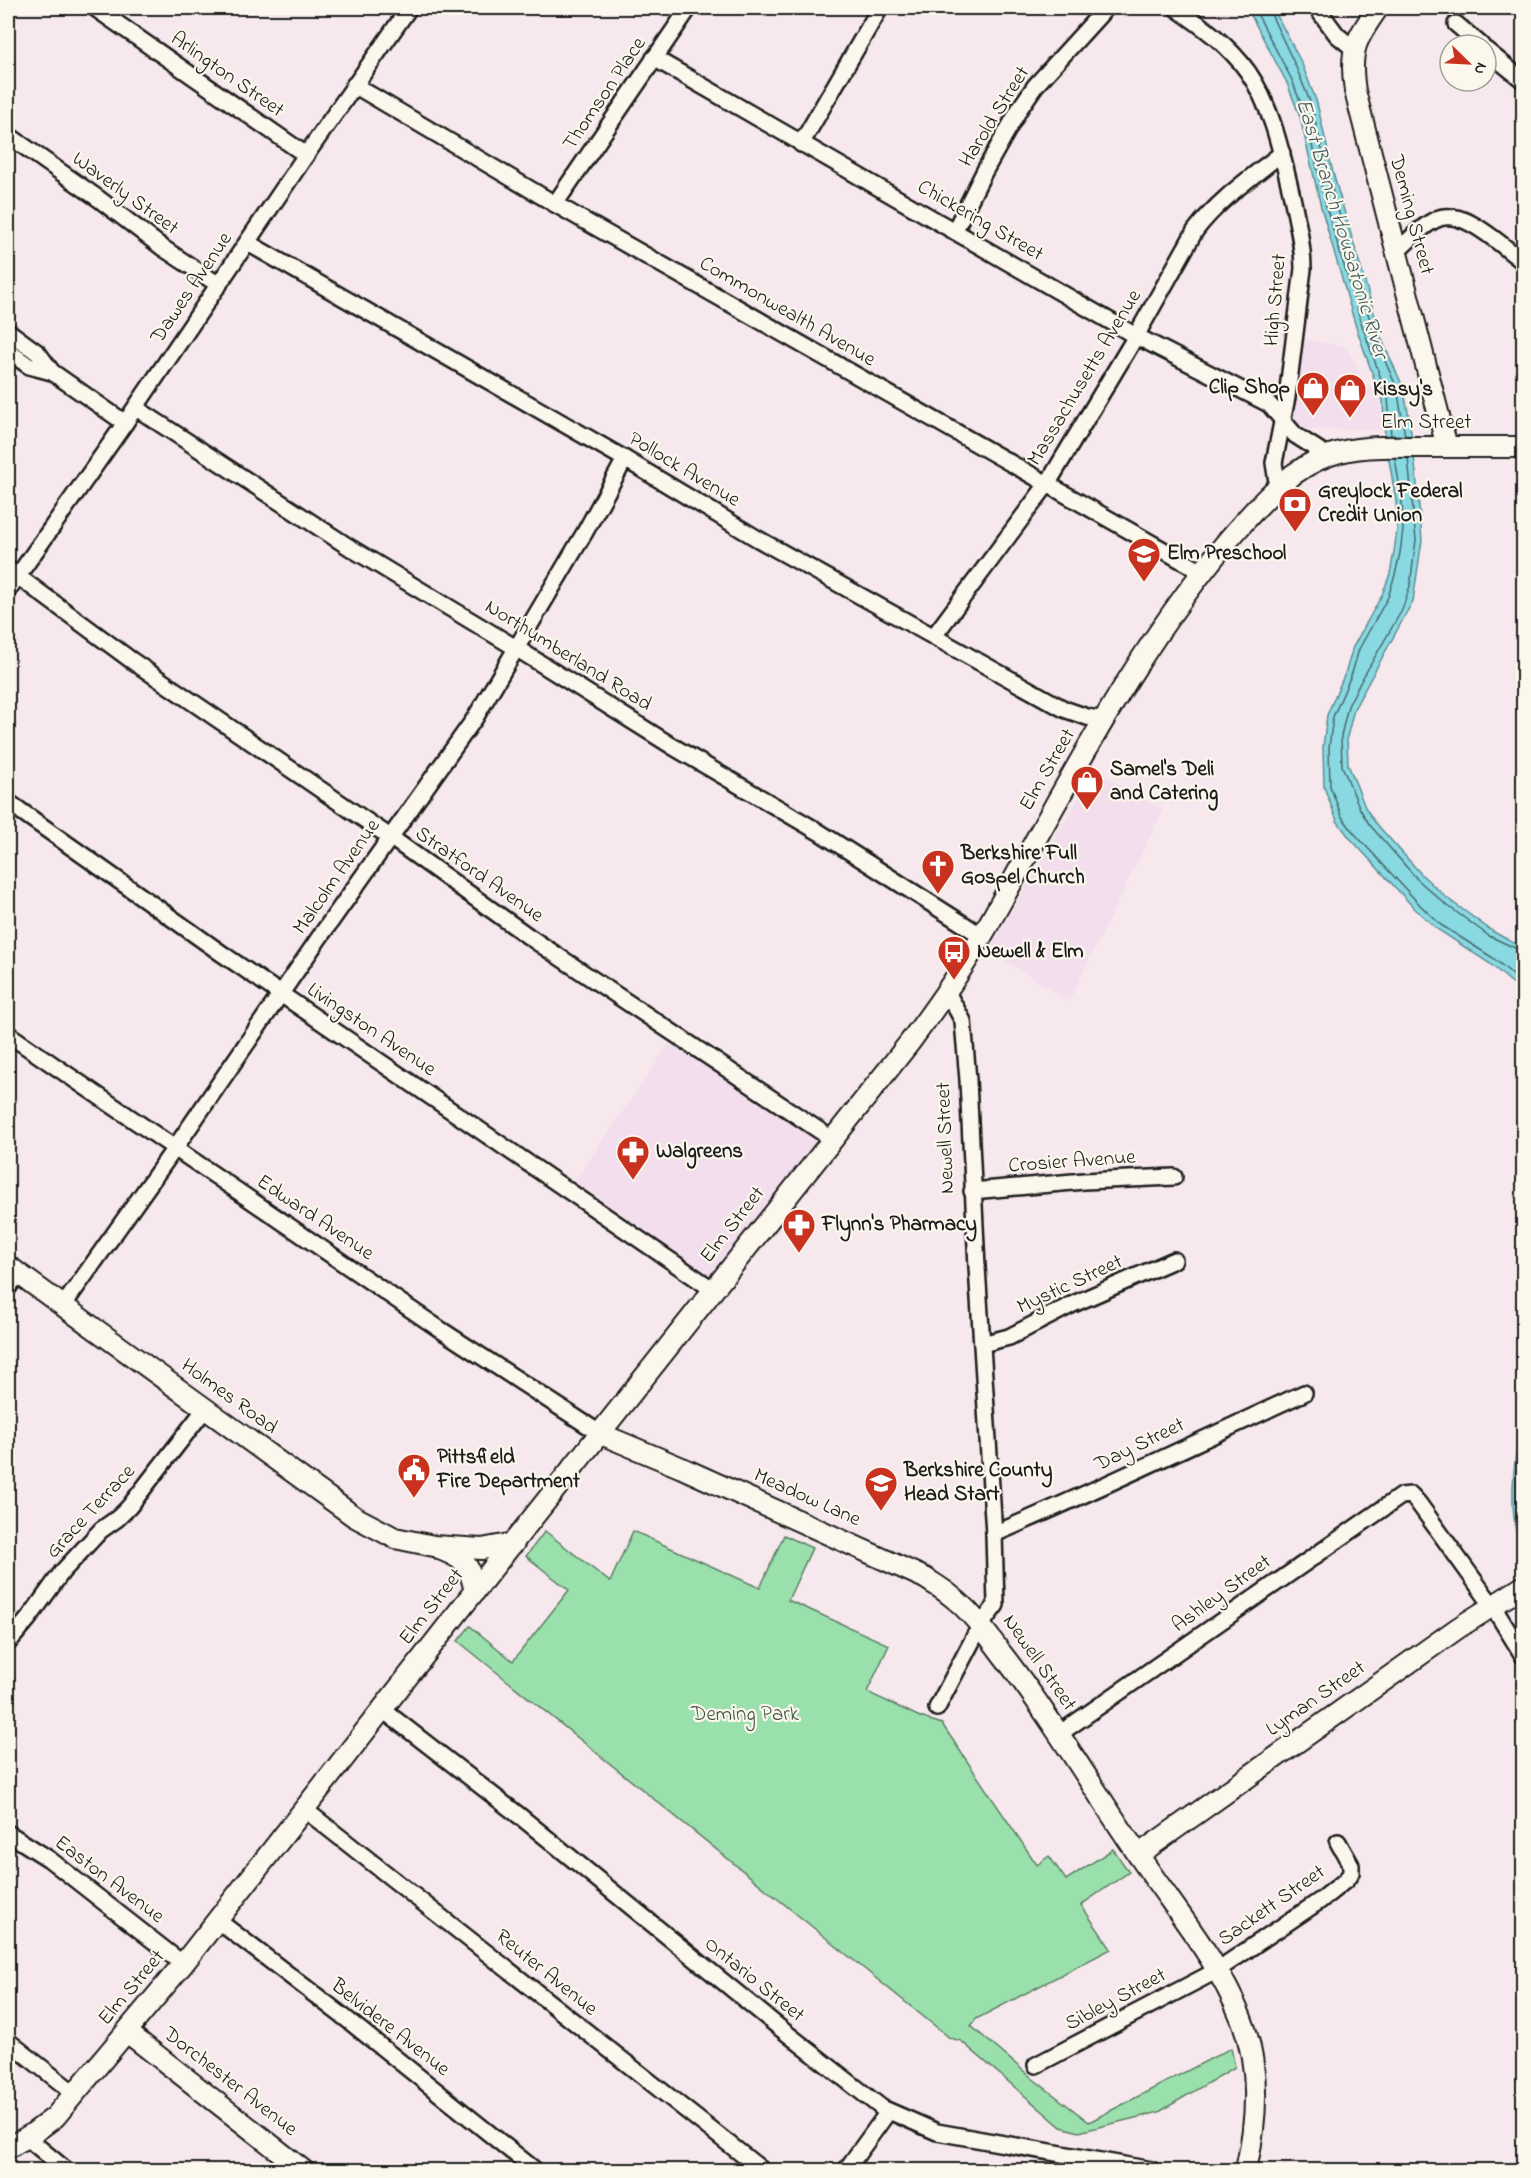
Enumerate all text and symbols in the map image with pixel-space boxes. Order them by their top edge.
street label: Arlington Street [163,25,290,127]
street label: Thomson Place [556,31,654,157]
north arrow [1438,33,1498,93]
text: N [1467,58,1493,78]
street label: Harold Street [952,61,1038,173]
water label: East Branch Housatonic River [1286,95,1397,366]
street label: Waverly Street [64,145,185,245]
street label: Deming Street [1378,151,1441,279]
street label: Chickering Street [910,173,1049,271]
street label: Dawes Avenue [143,226,241,351]
street label: Commonwealth Avenue [693,249,881,375]
street label: High Street [1257,252,1297,348]
street label: Massachusetts Avenue [1020,284,1150,472]
shop icon: Clip Shop [1295,370,1331,417]
shop icon: Kissy's [1332,372,1368,419]
place label: Clip Shop [1209,373,1290,403]
place label: Kissy's [1373,375,1433,407]
street label: Elm Street [1381,408,1471,438]
street label: Pollock Avenue [622,425,746,516]
place label: Greylock Federal Credit Union [1318,477,1463,531]
bank icon: Greylock Federal Credit Union [1277,486,1313,533]
school or university icon: Elm Preschool [1126,536,1162,583]
place label: Elm Preschool [1167,539,1287,569]
street label: Northumberland Road [479,592,657,720]
street label: Elm Street [1012,723,1084,817]
place label: Samel's Deli and Catering [1110,755,1218,811]
shop icon: Samel's Deli and Catering [1069,764,1105,811]
street label: Malcolm Avenue [286,813,388,941]
street label: Stratford Avenue [408,819,550,931]
place label: Berkshire Full Gospel Church [960,839,1085,893]
church icon: Berkshire Full Gospel Church [920,848,956,895]
bus stop icon: Newell & Elm [936,934,972,981]
place label: Newell & Elm [977,937,1083,967]
street label: Livingston Avenue [299,976,442,1086]
street label: Newell Street [929,1082,963,1194]
pharmacy icon: Walgreens [615,1134,651,1181]
place label: Walgreens [656,1137,743,1169]
street label: Crosier Avenue [1007,1143,1137,1181]
street label: Edward Avenue [250,1168,380,1269]
street label: Elm Street [693,1180,773,1270]
pharmacy icon: Flynn's Pharmacy [781,1207,817,1254]
place label: Flynn's Pharmacy [821,1210,977,1242]
street label: Mystic Street [1012,1247,1129,1324]
street label: Holmes Road [174,1352,284,1443]
street label: Day Street [1089,1410,1191,1482]
place label: Pittsfield Fire Department [436,1443,581,1497]
public building icon: Pittsfield Fire Department [396,1452,432,1499]
place label: Berkshire County Head Start [903,1456,1053,1510]
street label: Grace Terrace [39,1458,143,1566]
street label: Meadow Lane [749,1461,866,1535]
school or university icon: Berkshire County Head Start [863,1465,899,1512]
street label: Ashley Street [1166,1548,1279,1642]
street label: Elm Street [392,1562,472,1652]
street label: Newell Street [995,1609,1083,1717]
street label: Lyman Street [1260,1654,1373,1746]
park label: Deming Park [690,1700,800,1732]
street label: Easton Avenue [48,1829,171,1932]
street label: Sackett Street [1212,1858,1332,1954]
street label: Reuter Avenue [488,1922,604,2024]
street label: Ontario Street [697,1930,811,2030]
street label: Elm Street [91,1944,173,2032]
street label: Sibley Street [1060,1961,1173,2041]
street label: Belvidere Avenue [323,1971,456,2085]
street label: Dorchester Avenue [156,2019,304,2144]

